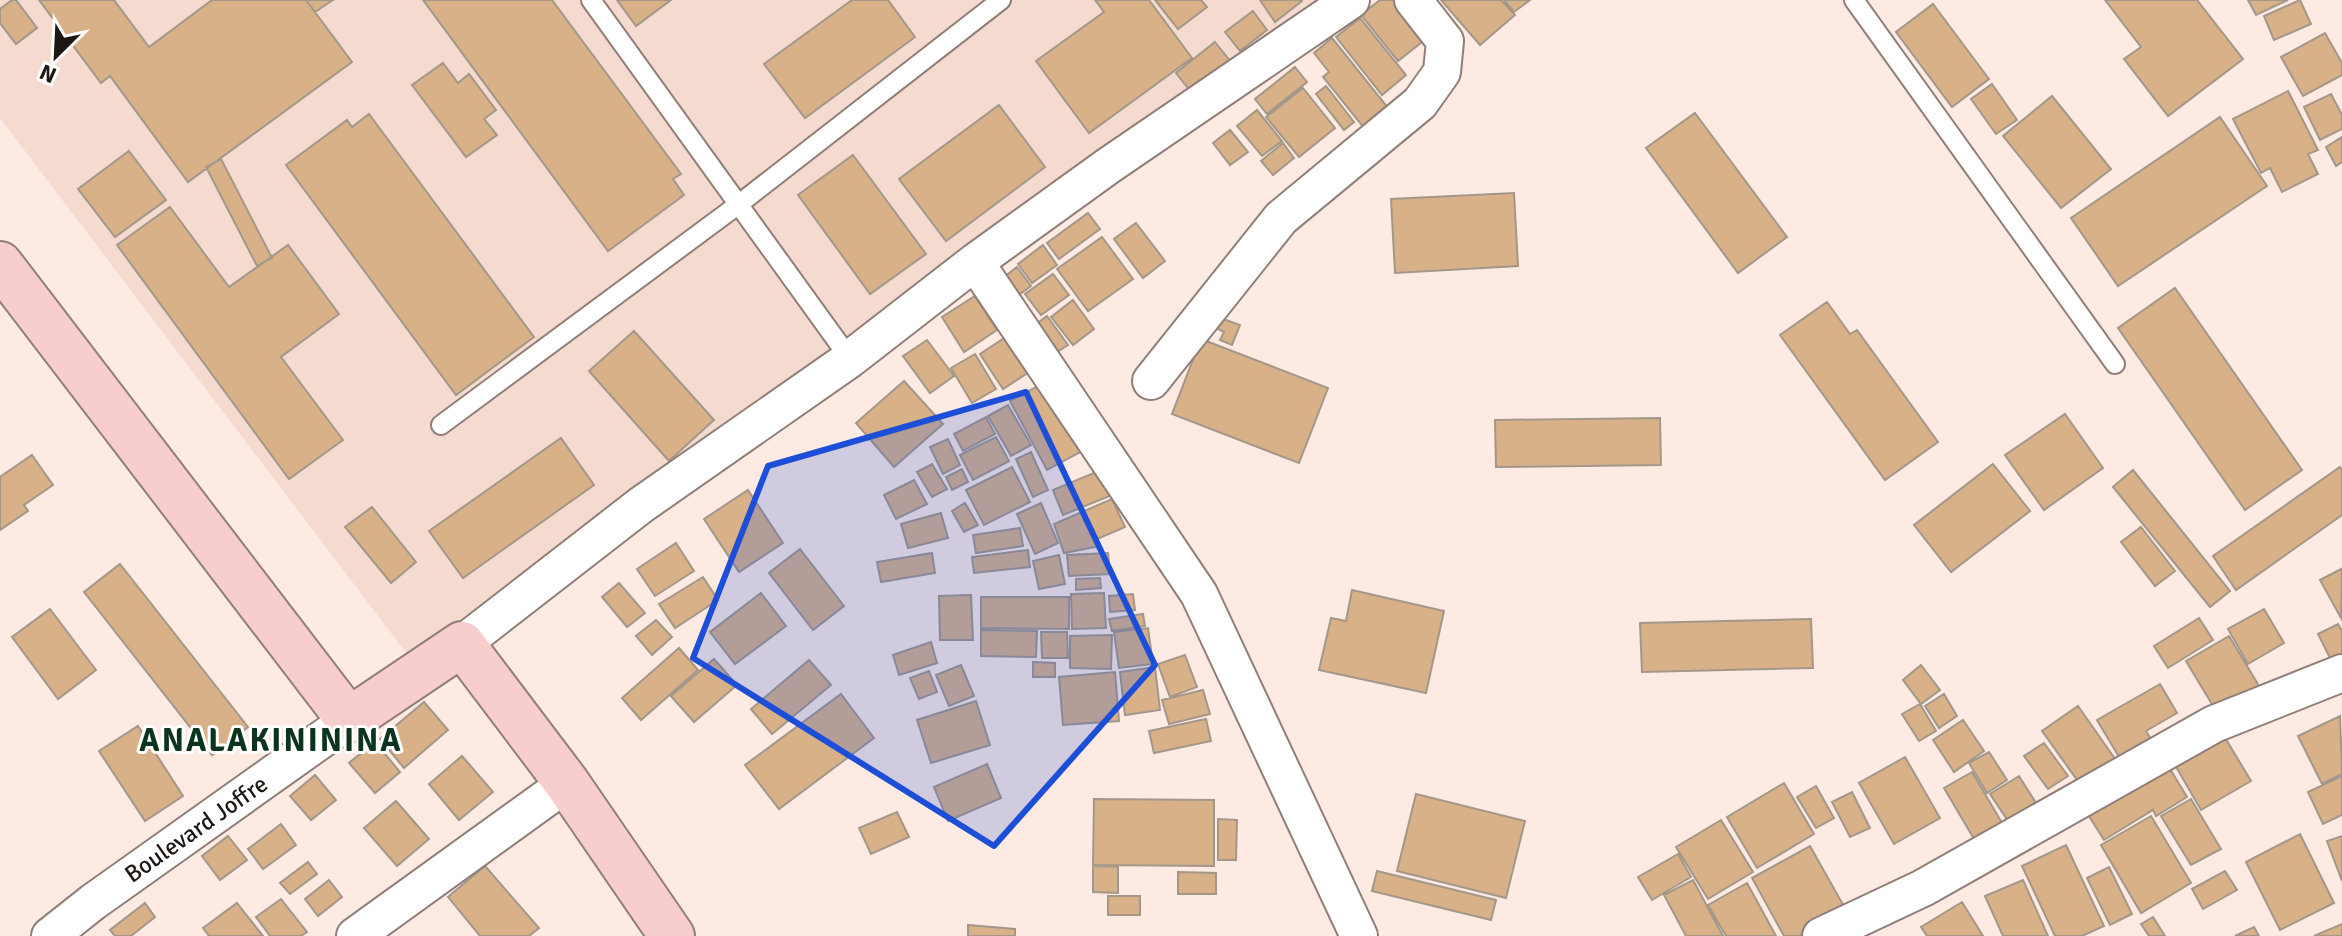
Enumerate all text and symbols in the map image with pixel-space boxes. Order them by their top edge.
north arrow [16,16,96,96]
text: N [36,58,61,89]
district label: ANALAKINININA [139,721,403,760]
street label: Boulevard Joffre [119,769,273,889]

